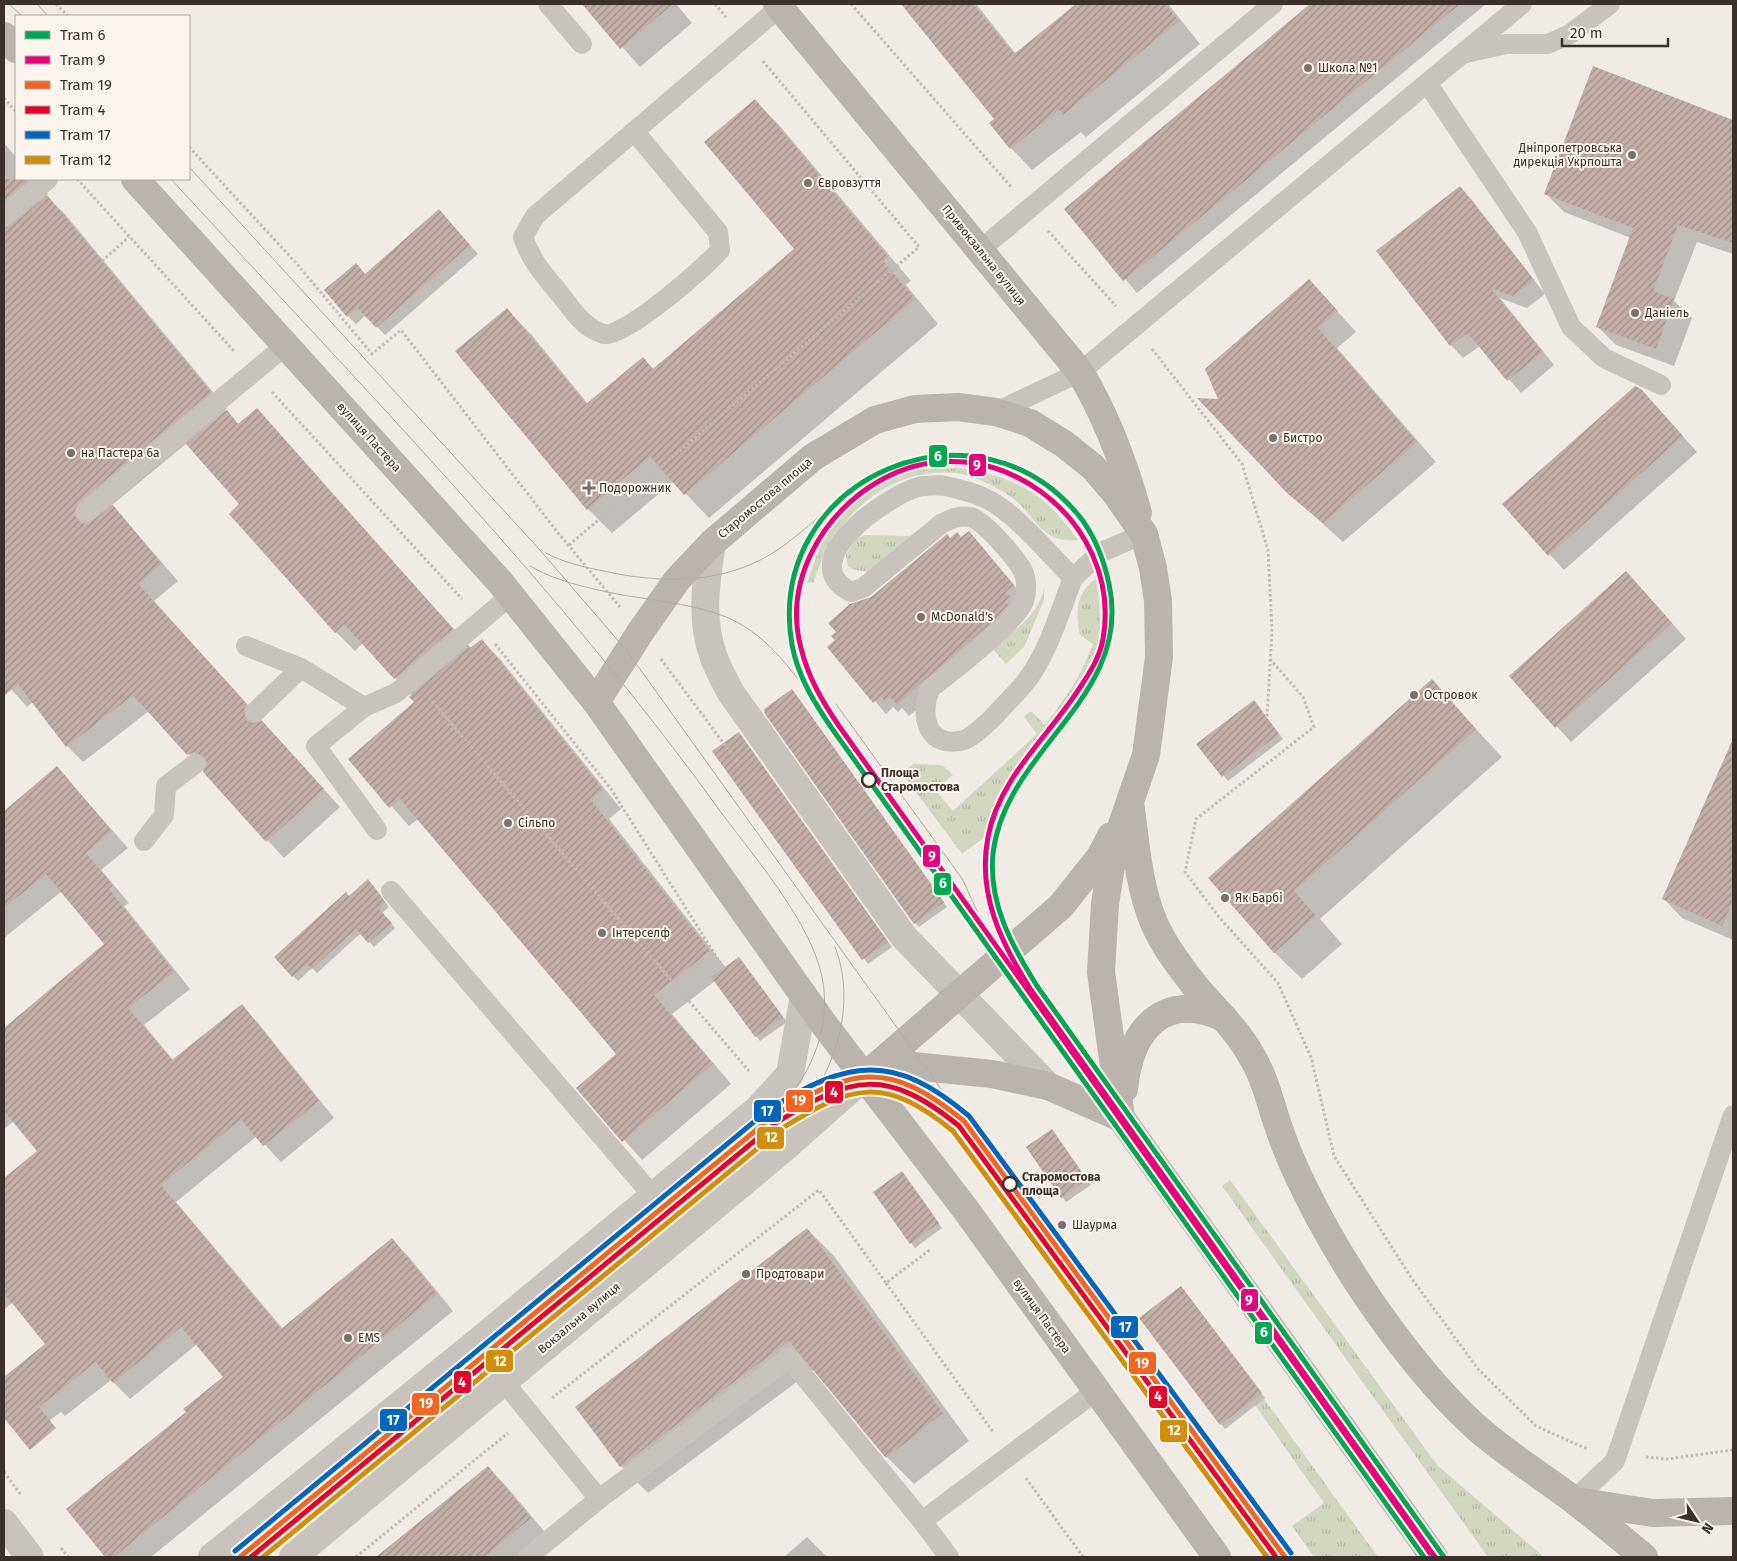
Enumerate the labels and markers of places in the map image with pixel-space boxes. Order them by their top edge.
place label: Школа №1 [1318,61,1377,75]
marker: Школа №1 [1302,62,1314,74]
place label: Дніпропетровська дирекція Укрпошта [1513,141,1622,169]
marker: Дніпропетровська дирекція Укрпошта [1626,149,1638,161]
place label: Євровзуття [818,176,881,190]
marker: Євровзуття [802,177,814,189]
place label: Даніель [1644,306,1689,320]
marker: Даніель [1629,307,1641,319]
place label: Бистро [1283,431,1322,445]
marker: Бистро [1267,432,1279,444]
place label: на Пастера 6а [81,446,159,460]
marker: на Пастера 6а [65,447,77,459]
place label: Подорожник [599,481,672,495]
marker: Подорожник [583,482,595,494]
place label: McDonald's [931,610,993,624]
marker: McDonald's [915,611,927,623]
place label: Островок [1424,688,1478,702]
marker: Островок [1408,689,1420,701]
place label: Площа Старомостова [881,766,960,794]
marker: Площа Старомостова [861,772,877,788]
place label: Сільпо [518,816,555,830]
marker: Сільпо [502,817,514,829]
place label: Як Барбі [1235,891,1283,905]
marker: Як Барбі [1219,892,1231,904]
place label: Інтерселф [612,926,670,940]
marker: Інтерселф [596,927,608,939]
place label: Старомостова площа [1022,1170,1101,1198]
marker: Старомостова площа [1002,1176,1018,1192]
place label: Шаурма [1072,1218,1117,1232]
marker: Шаурма [1056,1219,1068,1231]
place label: Продтовари [756,1267,824,1281]
marker: Продтовари [740,1268,752,1280]
place label: EMS [358,1331,381,1345]
marker: EMS [342,1332,354,1344]

